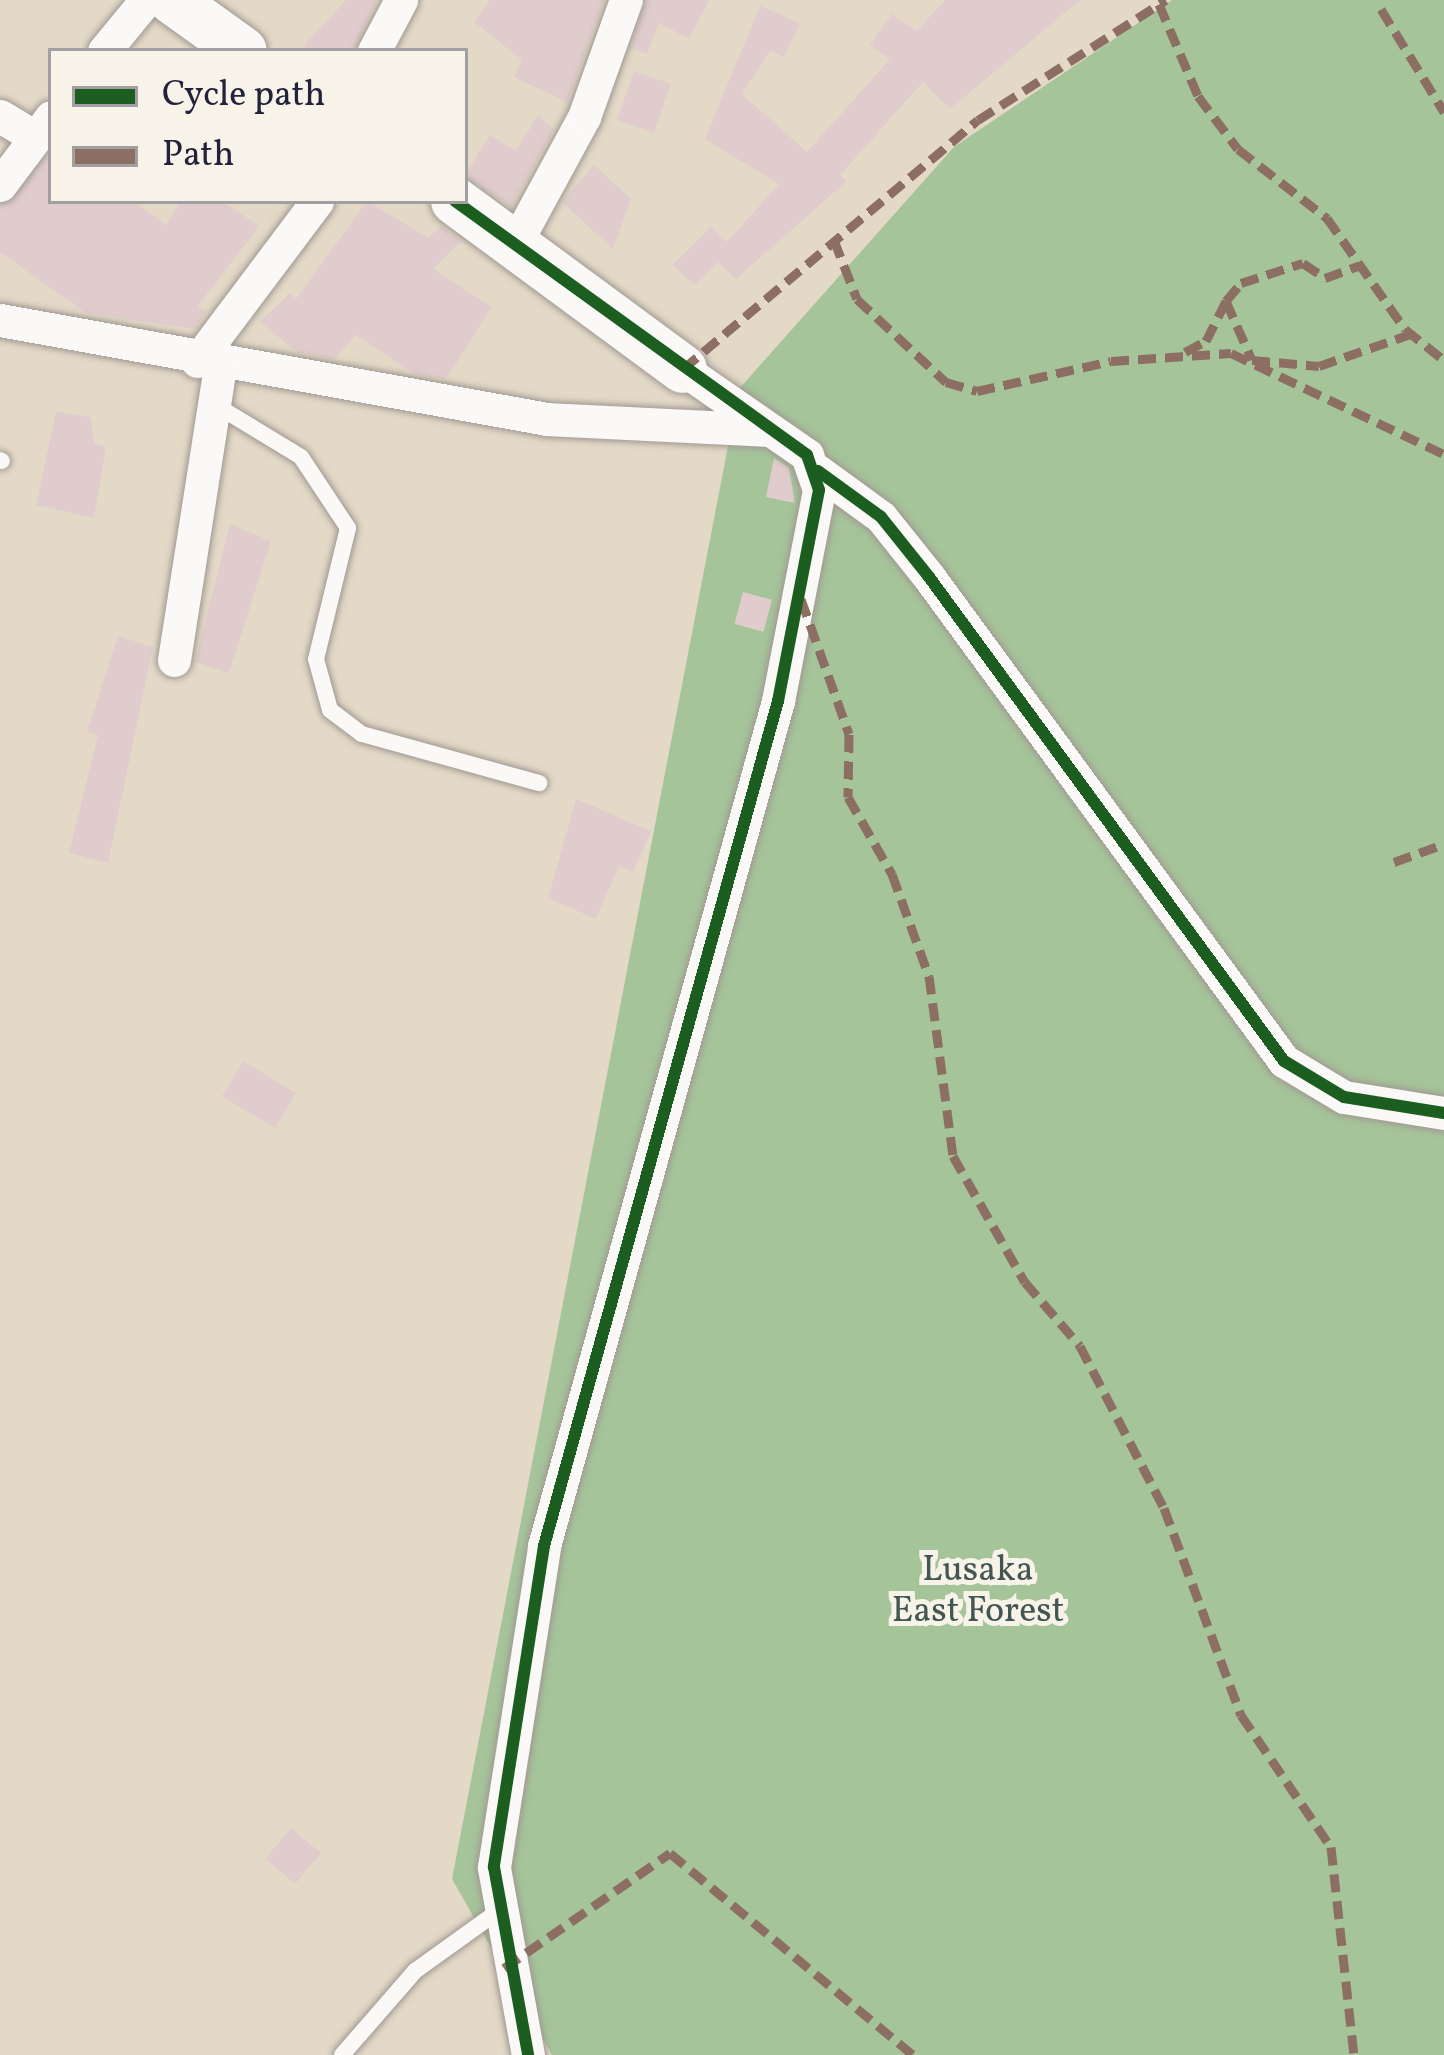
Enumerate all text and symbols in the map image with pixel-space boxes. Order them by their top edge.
legend [48,48,468,204]
text: Cycle path [162,71,326,121]
text: Path [162,131,234,181]
park label: Lusaka East Forest [892,1549,1064,1634]

